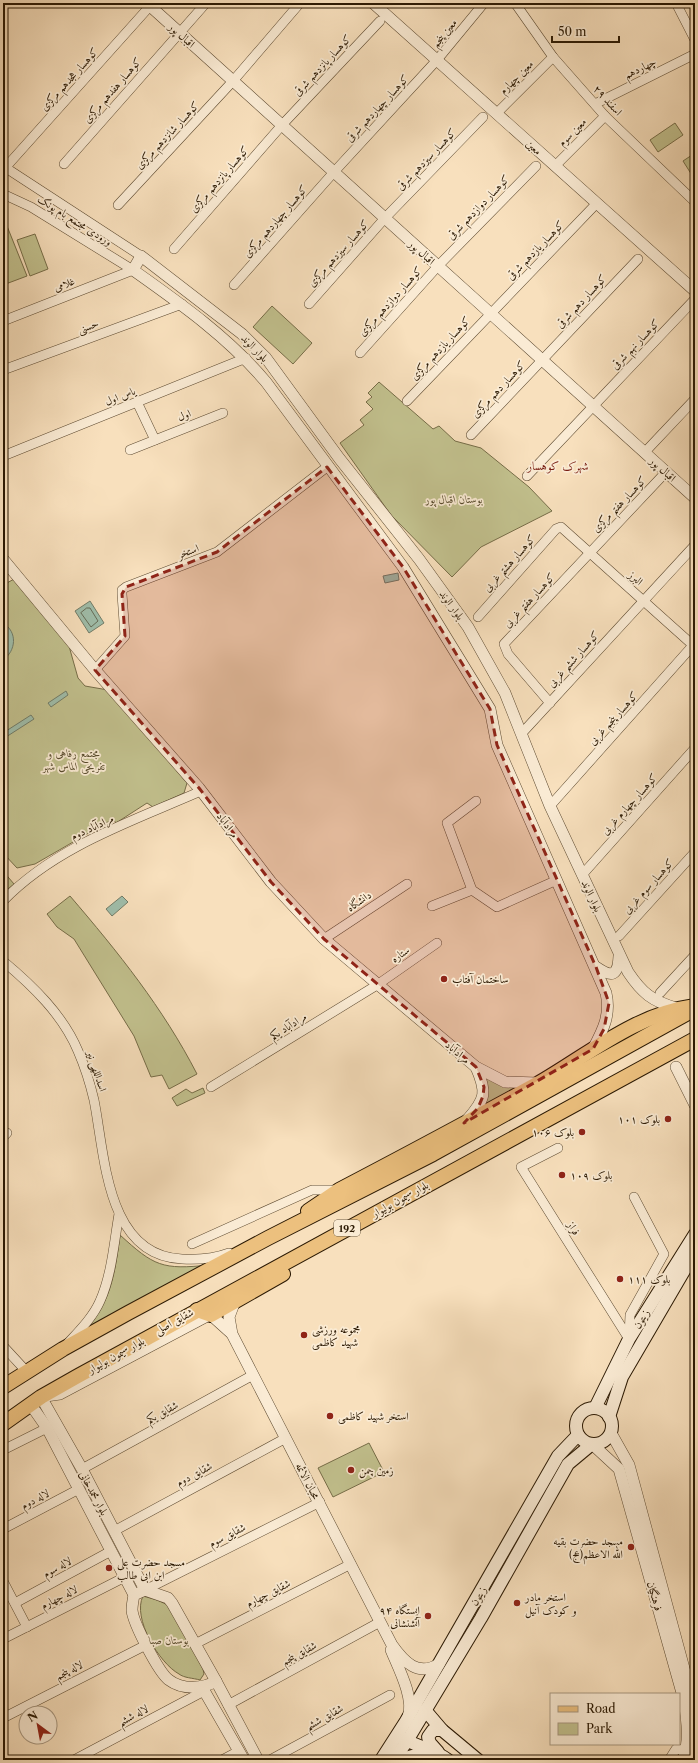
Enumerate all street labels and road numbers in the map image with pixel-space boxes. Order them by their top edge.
street label: معین پنجم [428,16,463,53]
street label: اقبال پور [165,19,198,51]
street label: کوهسار پانزدهم شرقی [290,31,357,101]
street label: کوهسار هجدهم مرکزی [37,44,104,116]
street label: کوهسار هفدهم مرکزی [80,54,147,128]
street label: چهاردهم [622,54,660,85]
street label: معین چهارم [496,57,538,99]
street label: کوهسار چهاردهم شرقی [342,71,415,147]
street label: ۲۹ اسفند [591,82,625,118]
street label: کوهسار شانزدهم مرکزی [132,98,205,175]
street label: معین سوم [555,115,591,151]
street label: کوهسار سیزدهم شرقی [393,125,462,196]
street label: معین [523,136,545,158]
street label: کوهسار پانزدهم مرکزی [186,143,255,218]
street label: کوهسار دوازدهم شرقی [444,172,515,245]
street label: کوهسار چهاردهم مرکزی [240,182,313,263]
street label: ورودی مجتمع بام پونک [34,191,115,251]
street label: کوهسار سیزدهم مرکزی [304,217,375,292]
street label: کوهسار یازدهم شرقی [503,217,570,285]
street label: اقبال پور [405,236,438,268]
street label: کوهسار دوازدهم مرکزی [355,263,428,342]
street label: کوهسار دهم شرقی [553,271,612,334]
street label: غلامی [52,274,76,294]
street label: کوهسار یازدهم مرکزی [407,313,476,386]
street label: حسنی [76,316,101,338]
street label: کوهسار نهم شرقی [608,316,665,375]
street label: بلوار الوند [238,331,272,365]
street label: کوهسار دهم مرکزی [468,357,531,423]
street label: یاس اول [103,383,138,408]
street label: اول [175,406,193,424]
street label: اقبال پور [646,453,679,485]
street label: کوهسار هفتم مرکزی [589,473,652,538]
street label: کوهسار هشتم غربی [480,532,541,597]
street label: استخر [174,541,201,563]
street label: البرز [625,567,646,588]
street label: کوهسار هفتم غربی [500,570,561,633]
street label: بلوار الوند [437,587,467,623]
street label: کوهسار ششم غربی [544,628,605,693]
street label: کوهسار پنجم غربی [585,688,644,751]
street label: کوهسار چهارم غربی [598,770,662,840]
street label: مرادآباد [213,809,242,841]
street label: مرادآباد دوم [68,811,117,846]
street label: کوهسار سوم غربی [620,855,679,919]
street label: بلوار الوند [579,878,605,914]
street label: دانشگاه [344,888,374,914]
street label: ستاره [388,943,412,965]
street label: مرادآباد یکم [267,1009,311,1046]
street label: مرادآباد [442,1038,473,1067]
street label: اسداللهی نیر [82,1048,110,1094]
street label: بلوار سیمون بولیوار [368,1178,431,1221]
street label: فراز [563,1218,584,1238]
road number: 192 [334,1220,360,1236]
street label: شقایق اصلی [152,1305,197,1339]
street label: زیتون [630,1307,652,1331]
street label: بلوار سیمون بولیوار [84,1334,147,1377]
street label: شقایق یکم [144,1398,182,1430]
street label: شقایق دوم [174,1459,216,1492]
street label: محبان الائمه [293,1460,324,1502]
street label: بلوار محمدخانی [76,1468,112,1518]
street label: لاله دوم [18,1486,53,1515]
street label: شقایق سوم [206,1520,249,1553]
street label: لاله سوم [40,1553,75,1583]
street label: شقایق چهارم [243,1576,294,1613]
street label: فرهنگیان [643,1580,666,1613]
street label: لاله چهارم [38,1582,81,1615]
street label: زیتون [467,1584,489,1608]
street label: شقایق پنجم [279,1638,321,1672]
street label: لاله پنجم [53,1657,87,1686]
street label: لاله ششم [115,1701,153,1732]
street label: شقایق ششم [303,1701,347,1737]

